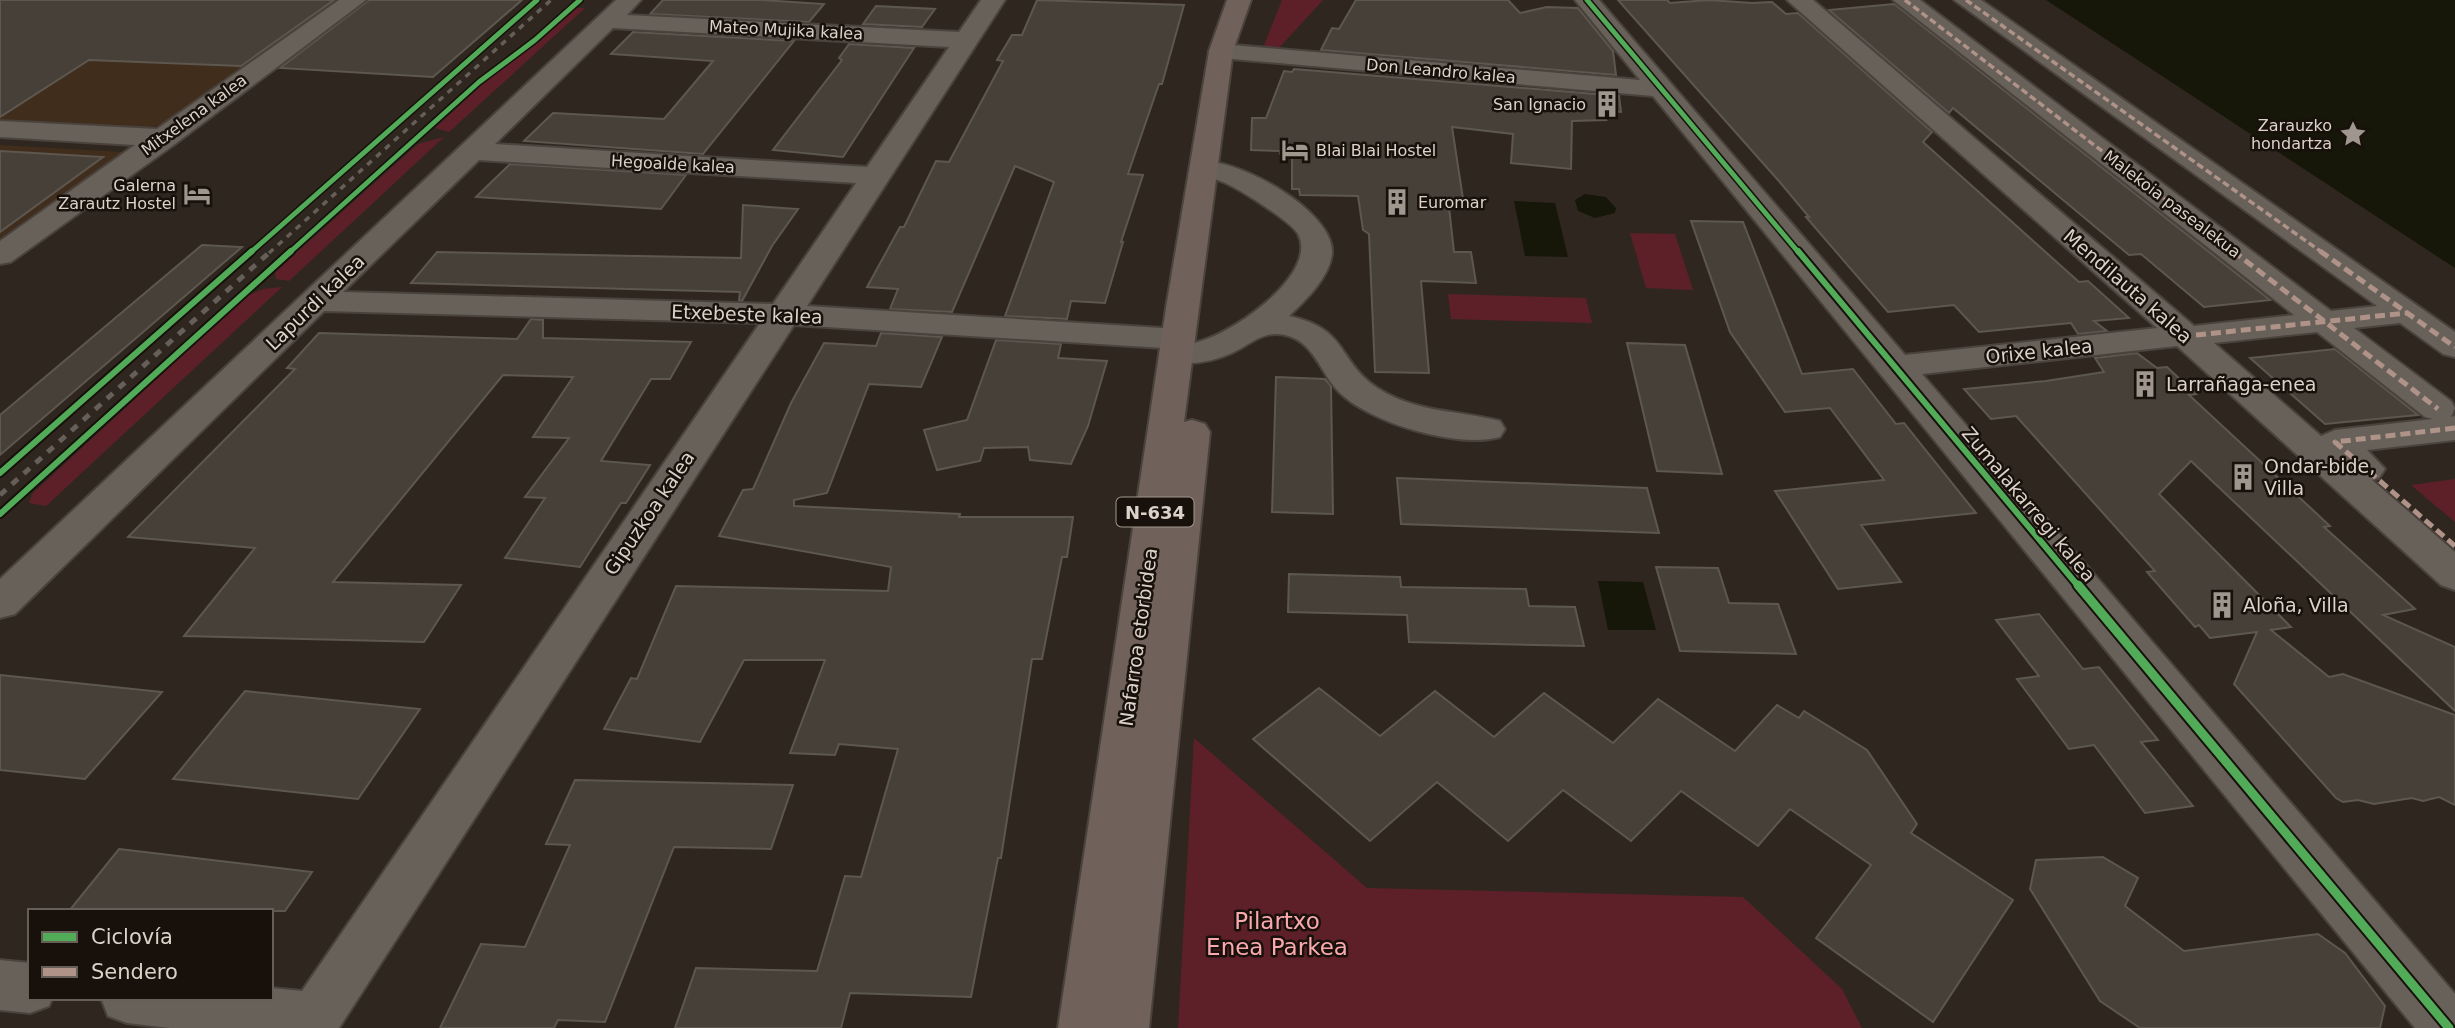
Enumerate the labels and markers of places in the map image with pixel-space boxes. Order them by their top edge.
building icon: San Ignacio [1592,89,1622,119]
place label: San Ignacio [1493,95,1586,114]
place label: Zarauzko hondartza [2251,116,2332,153]
place icon: Zarauzko hondartza [2338,119,2368,149]
hotel icon: Blai Blai Hostel [1280,135,1310,165]
place label: Blai Blai Hostel [1316,141,1436,160]
place label: Galerna Zarautz Hostel [58,176,176,213]
hotel icon: Galerna Zarautz Hostel [182,179,212,209]
building icon: Euromar [1382,187,1412,217]
place label: Euromar [1418,193,1487,212]
building icon: Larrañaga-enea [2130,369,2160,399]
place label: Larrañaga-enea [2166,373,2316,395]
place label: Ondar-bide, Villa [2264,455,2375,499]
building icon: Ondar-bide, Villa [2228,462,2258,492]
building icon: Aloña, Villa [2207,590,2237,620]
place label: Aloña, Villa [2243,594,2349,616]

